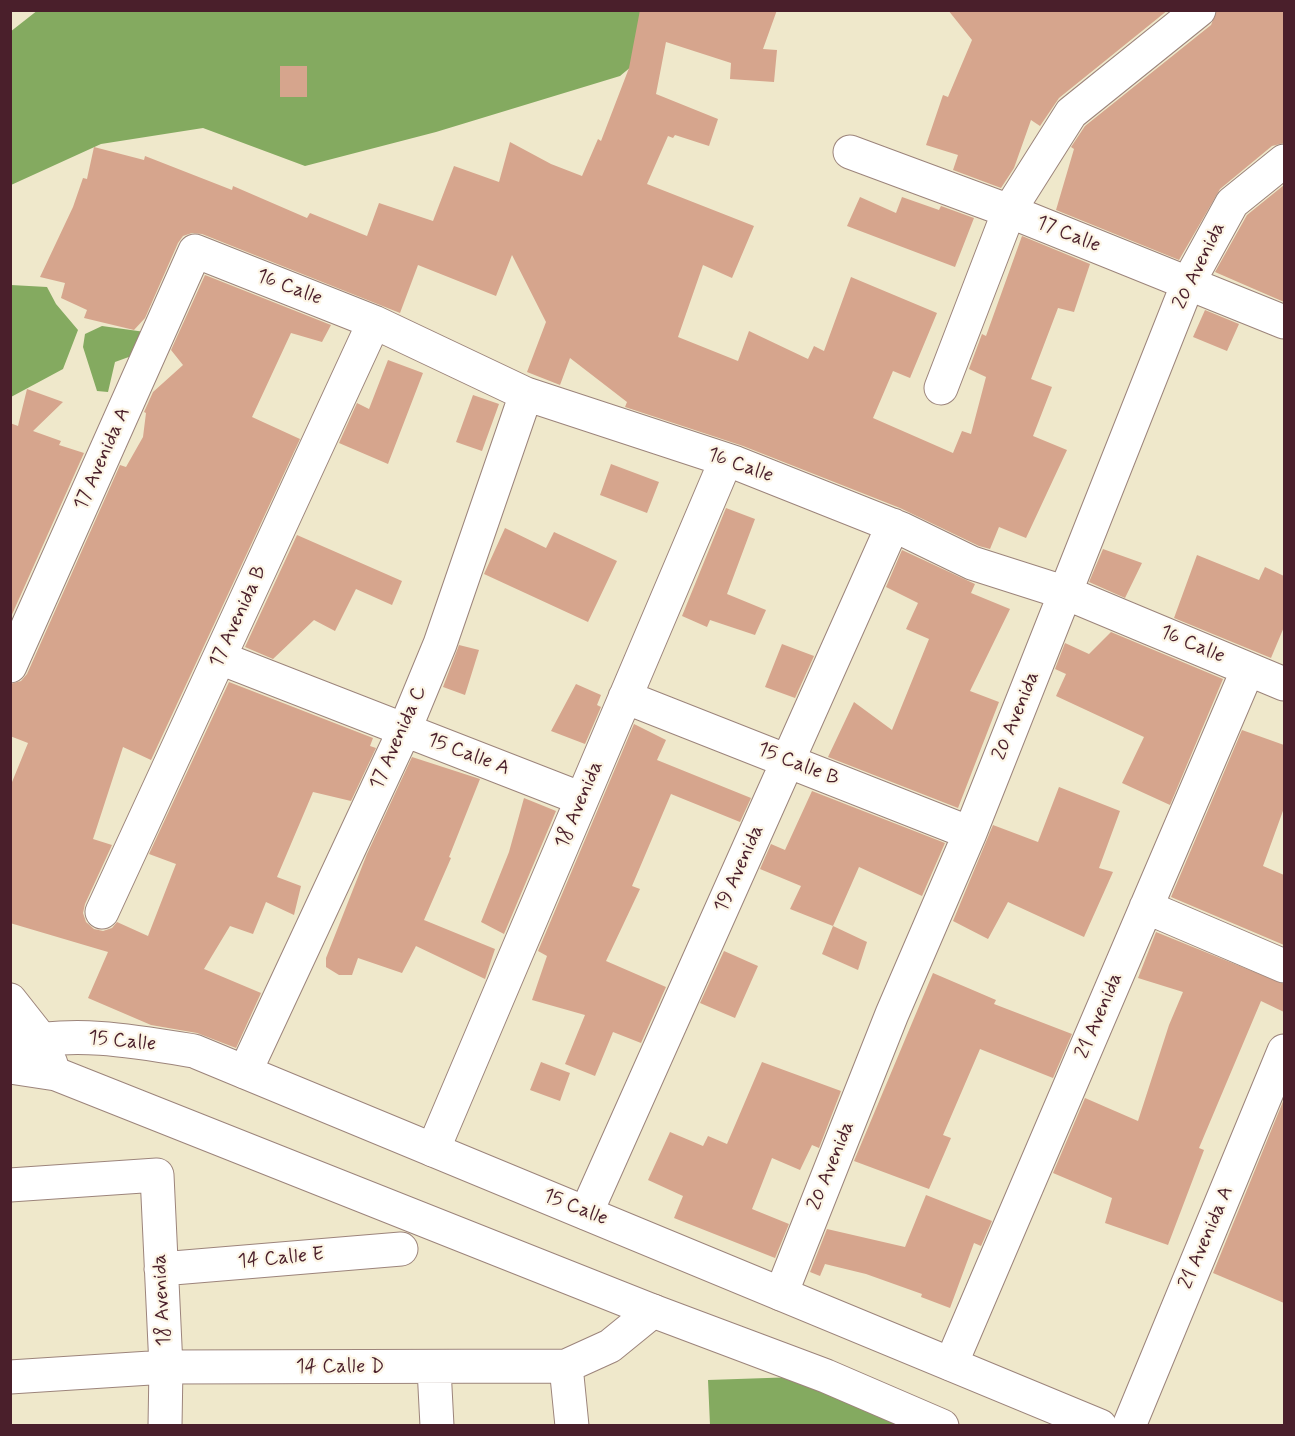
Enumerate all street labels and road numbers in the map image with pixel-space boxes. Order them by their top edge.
street label: 17 Calle [1032,211,1104,259]
street label: 20 Avenida [1169,219,1231,313]
street label: 16 Calle [253,265,325,311]
street label: 17 Avenida A [70,404,136,514]
street label: 16 Calle [704,443,776,489]
street label: 17 Avenida B [205,562,273,672]
street label: 16 Calle [1156,621,1228,669]
street label: 20 Avenida [988,668,1046,764]
street label: 17 Avenida C [365,682,433,794]
street label: 15 Calle A [423,728,513,782]
street label: 15 Calle B [754,738,842,792]
street label: 18 Avenida [551,758,609,852]
street label: 19 Avenida [710,821,770,917]
street label: 21 Avenida [1071,969,1129,1063]
street label: 15 Calle [87,1027,157,1057]
street label: 20 Avenida [803,1118,861,1214]
street label: 21 Avenida A [1175,1183,1239,1293]
street label: 15 Calle [539,1184,611,1232]
street label: 14 Calle E [237,1243,325,1275]
street label: 18 Avenida [149,1253,177,1347]
street label: 14 Calle D [296,1356,384,1380]

